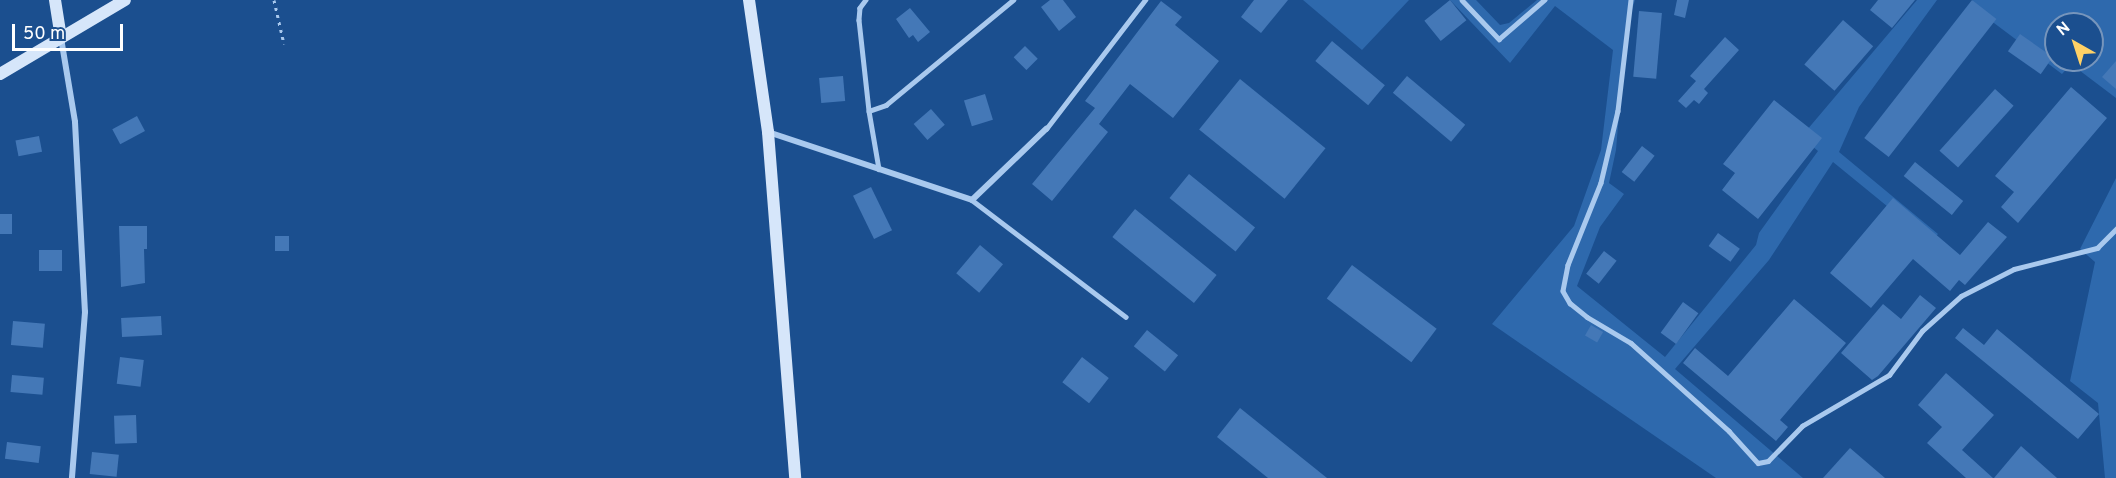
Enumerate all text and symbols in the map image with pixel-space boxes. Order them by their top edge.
scale bar [15,12,126,50]
north arrow [2044,12,2104,72]
text: N [2053,18,2075,41]
text: 50 m [23,23,65,46]

